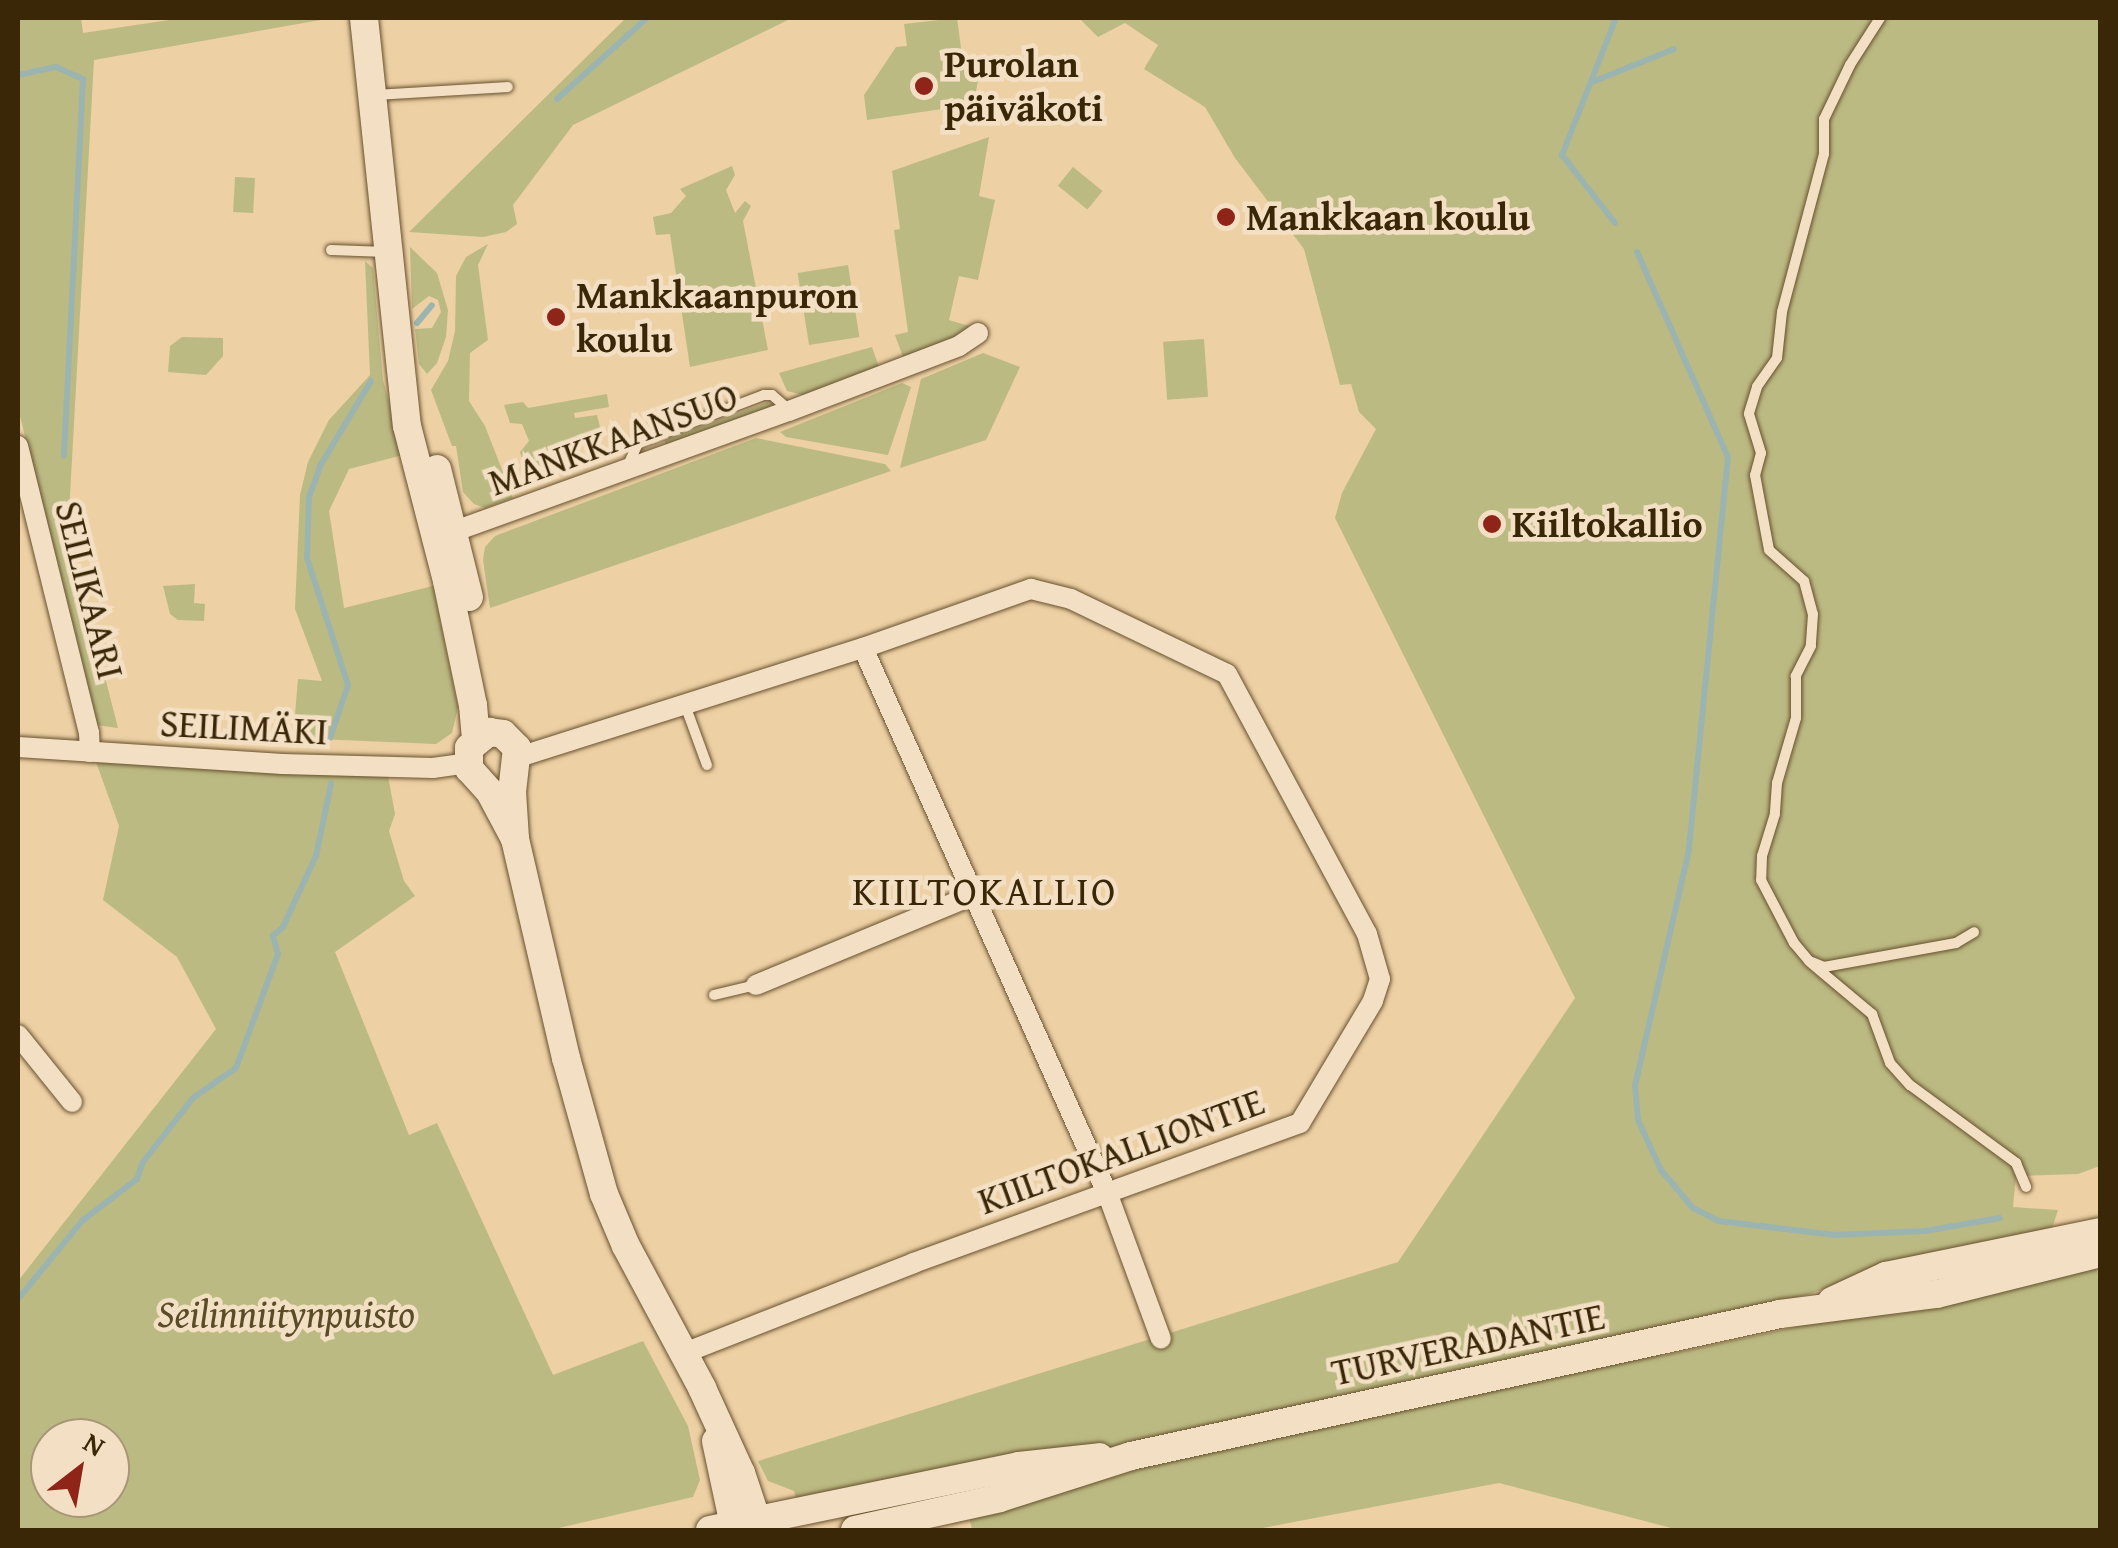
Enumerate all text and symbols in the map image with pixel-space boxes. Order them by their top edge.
place label: Purolan päiväkoti [944,41,1103,130]
marker: Purolan päiväkoti [913,75,935,97]
place label: Mankkaan koulu [1246,194,1530,240]
marker: Mankkaan koulu [1215,206,1237,228]
place label: Mankkaanpuron koulu [576,272,858,362]
marker: Mankkaanpuron koulu [545,306,567,328]
street label: MANKKAANSUO [482,373,744,505]
street label: SEILIKAARI [46,496,134,684]
place label: Kiiltokallio [1512,501,1703,547]
marker: Kiiltokallio [1481,513,1503,535]
street label: SEILIMÄKI [159,700,329,754]
district label: KIILTOKALLIO [852,867,1118,915]
street label: KIILTOKALLIONTIE [972,1078,1270,1224]
park label: Seilinniitynpuisto [157,1291,415,1337]
street label: TURVERADANTIE [1327,1293,1609,1395]
north arrow [30,1418,130,1518]
text: N [76,1421,113,1466]

